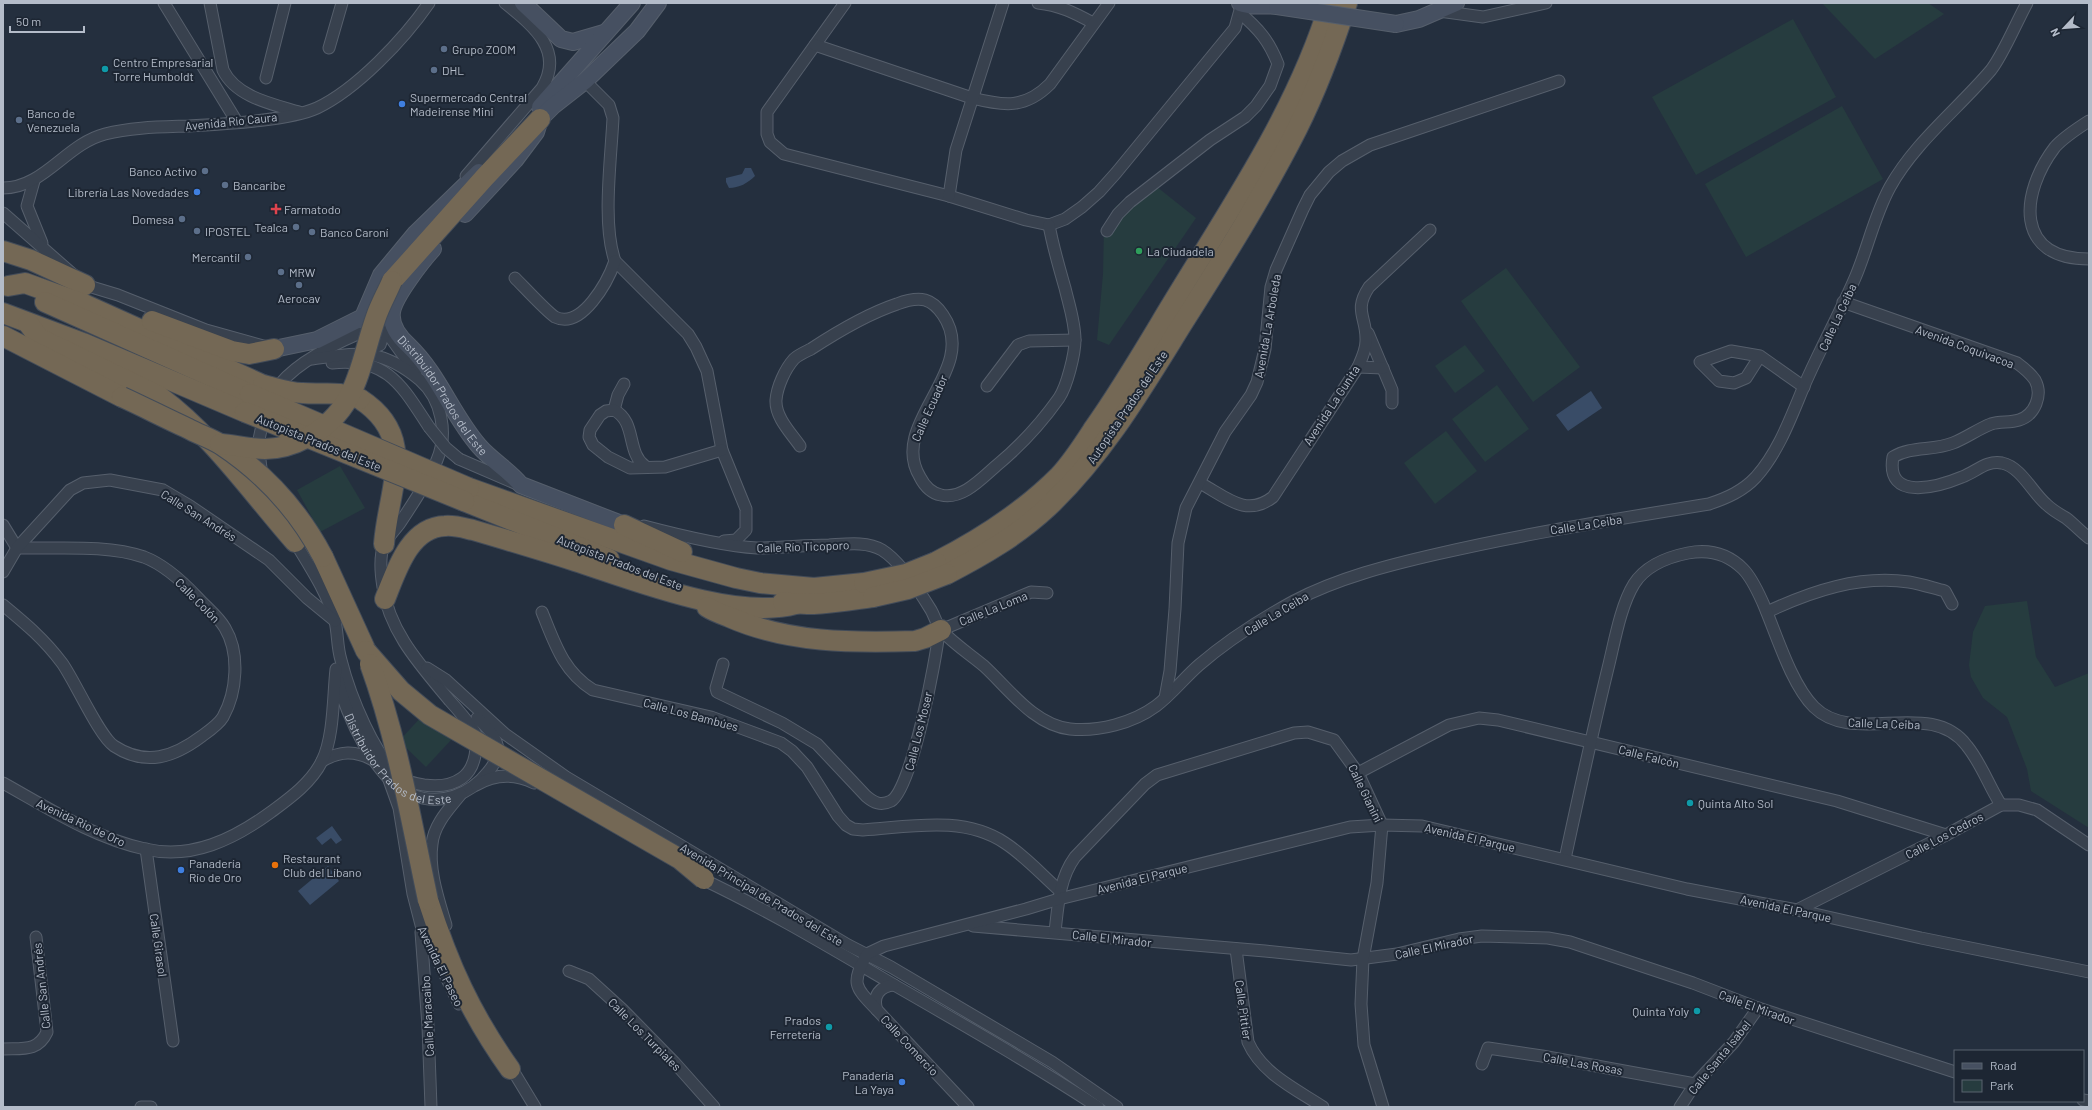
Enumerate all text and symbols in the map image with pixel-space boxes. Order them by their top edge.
scale bar [10,8,84,34]
north arrow [2044,8,2084,48]
text: 50 m [16,14,41,28]
text: N [2047,26,2062,39]
place label: Grupo ZOOM [452,42,516,56]
marker: Grupo ZOOM [439,44,449,54]
place label: Centro Empresarial Torre Humboldt [113,55,213,83]
place label: DHL [442,63,464,77]
marker: Centro Empresarial Torre Humboldt [100,64,110,74]
marker: DHL [429,65,439,75]
place label: Supermercado Central Madeirense Mini [410,90,527,118]
marker: Supermercado Central Madeirense Mini [397,99,407,109]
place label: Banco de Venezuela [27,106,80,134]
street label: Avenida Río Caura [184,109,278,133]
marker: Banco de Venezuela [14,115,24,125]
place label: Banco Activo [129,164,197,178]
marker: Banco Activo [200,166,210,176]
place label: Bancaribe [233,178,286,192]
marker: Bancaribe [220,180,230,190]
place label: Librería Las Novedades [68,185,189,199]
marker: Librería Las Novedades [192,187,202,197]
place label: Farmatodo [284,202,341,216]
marker: Farmatodo [271,204,281,214]
place label: Domesa [132,212,174,226]
marker: Domesa [177,214,187,224]
place label: Tealca [254,220,288,234]
marker: Tealca [291,222,301,232]
place label: IPOSTEL [205,224,251,238]
place label: Banco Caroní [320,225,389,239]
marker: IPOSTEL [192,226,202,236]
marker: Banco Caroní [307,227,317,237]
place label: La Ciudadela [1147,244,1214,258]
marker: La Ciudadela [1134,246,1144,256]
place label: Mercantil [192,250,240,264]
marker: Mercantil [243,252,253,262]
place label: MRW [289,265,316,279]
marker: MRW [276,267,286,277]
street label: Avenida La Arboleda [1251,273,1283,379]
marker: Aerocav [294,280,304,290]
street label: Calle La Ceiba [1815,281,1859,353]
place label: Aerocav [278,291,320,305]
street label: Avenida Coquivacoa [1914,322,2016,370]
street label: Distribuidor Prados del Este [395,332,491,458]
street label: Autopista Prados del Este [1084,348,1170,466]
street label: Avenida La Gunita [1300,362,1362,448]
street label: Calle Ecuador [908,372,950,443]
street label: Autopista Prados del Este [255,411,383,473]
street label: Calle San Andrés [159,486,239,544]
street label: Calle La Ceiba [1549,511,1623,537]
street label: Autopista Prados del Este [555,532,685,592]
street label: Calle Río Ticoporo [756,537,850,555]
street label: Calle Colón [173,575,223,625]
street label: Calle La Loma [957,588,1029,628]
street label: Calle La Ceiba [1241,588,1311,638]
street label: Calle Los Moser [901,689,935,772]
street label: Calle Los Bambúes [642,695,740,733]
street label: Distribuidor Prados del Este [342,711,453,806]
street label: Calle La Ceiba [1848,715,1920,731]
street label: Calle Falcón [1617,742,1681,770]
street label: Calle Gianini [1346,762,1386,824]
street label: Avenida Rio de Oro [34,795,128,849]
place label: Quinta Alto Sol [1698,796,1773,810]
marker: Quinta Alto Sol [1685,798,1695,808]
street label: Calle Los Cedros [1903,809,1985,861]
street label: Avenida El Parque [1423,820,1517,854]
street label: Avenida Principal de Prados del Este [678,840,846,948]
place label: Restaurant Club del Líbano [283,851,362,879]
place label: Panadería Río de Oro [189,856,242,884]
marker: Restaurant Club del Líbano [270,860,280,870]
street label: Avenida El Parque [1095,860,1189,896]
marker: Panadería Río de Oro [176,865,186,875]
street label: Avenida El Parque [1739,892,1833,924]
street label: Calle Girasol [148,913,170,977]
street label: Avenida El Paseo [415,923,467,1009]
street label: Calle El Mirador [1072,927,1153,949]
street label: Calle El Mirador [1394,931,1475,961]
street label: Calle San Andrés [30,942,52,1030]
street label: Calle Maracaibo [418,975,436,1057]
street label: Calle Pittier [1233,979,1255,1041]
street label: Calle El Mirador [1717,987,1797,1027]
street label: Calle Los Turpiales [606,995,684,1073]
place label: Quinta Yoly [1632,1004,1689,1018]
marker: Quinta Yoly [1692,1006,1702,1016]
street label: Calle Comercio [878,1012,942,1078]
place label: Prados Ferretería [770,1013,821,1041]
street label: Calle Santa Isabel [1685,1017,1753,1097]
marker: Prados Ferretería [824,1022,834,1032]
street label: Calle Las Rosas [1542,1049,1624,1077]
legend [1954,1050,2084,1102]
text: Road [1990,1058,2017,1072]
place label: Panadería La Yaya [842,1068,894,1096]
marker: Panadería La Yaya [897,1077,907,1087]
text: Park [1990,1078,2014,1092]

